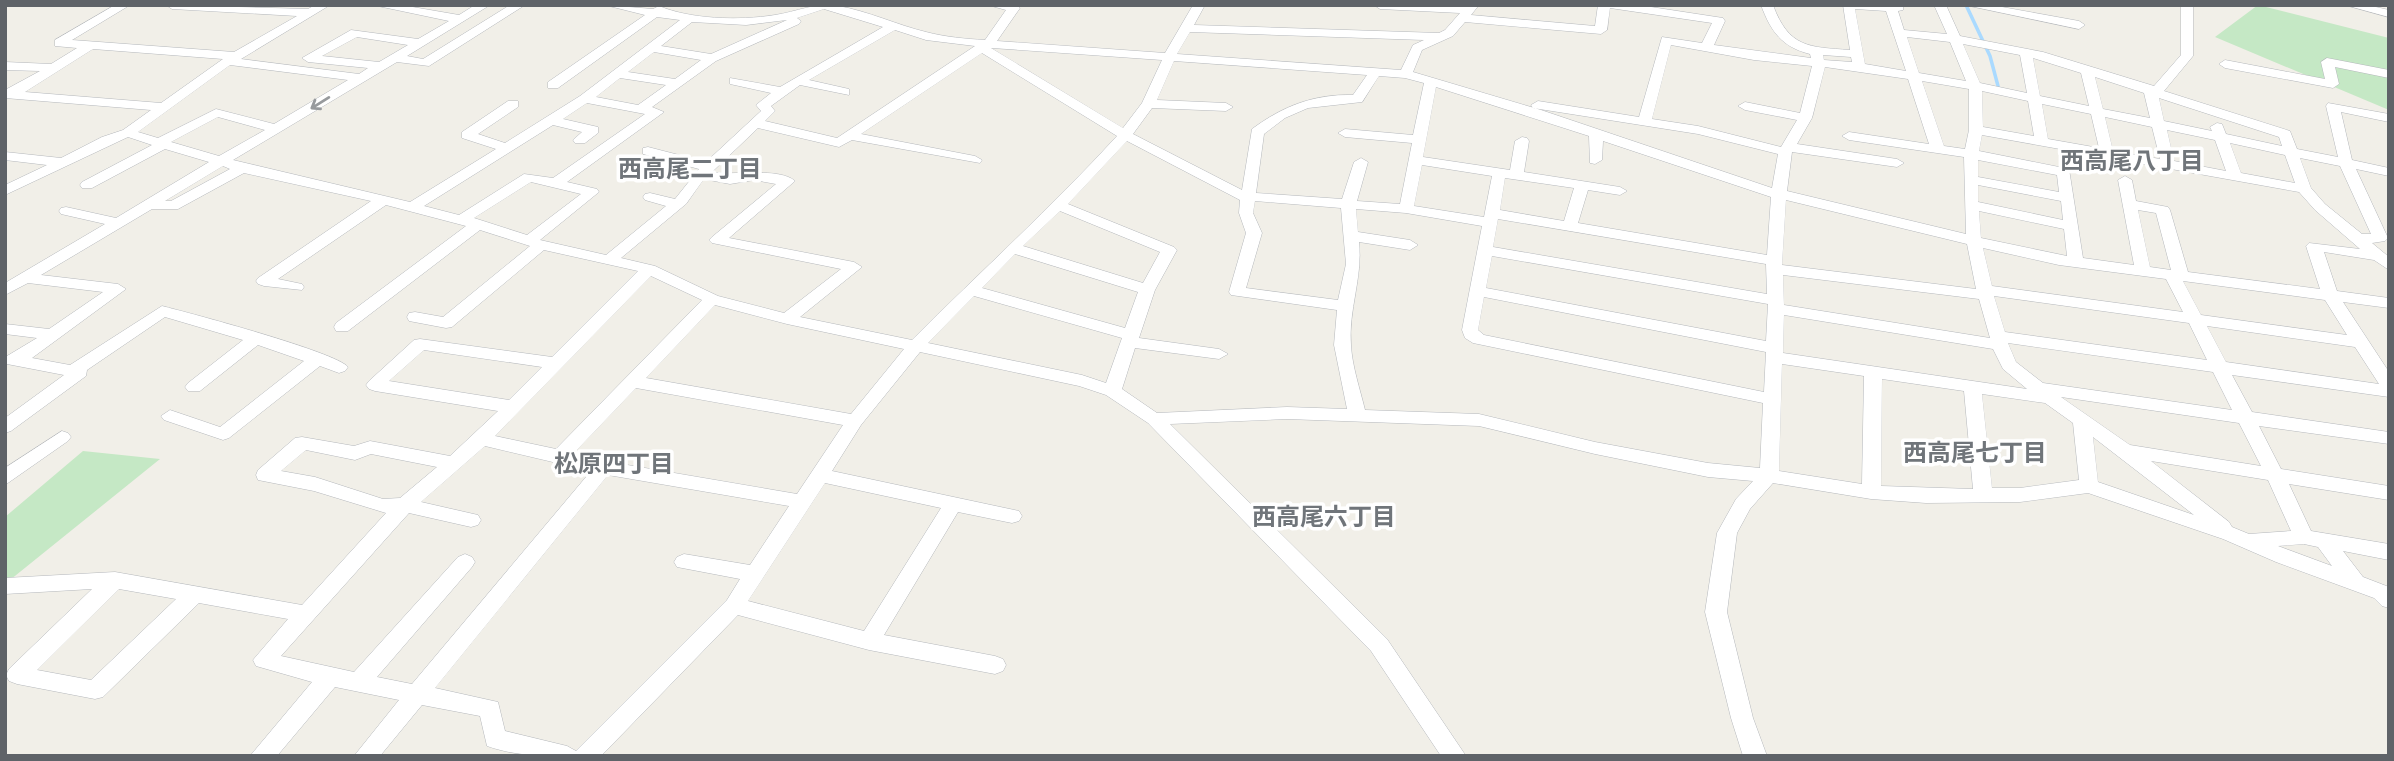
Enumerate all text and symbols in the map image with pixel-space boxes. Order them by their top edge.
one-way arrow [310,96,330,110]
district label: 西高尾八丁目 [2060,145,2204,174]
district label: 西高尾二丁目 [618,153,762,182]
district label: 西高尾七丁目 [1903,437,2047,466]
district label: 松原四丁目 [554,448,674,477]
district label: 西高尾六丁目 [1252,501,1396,530]

